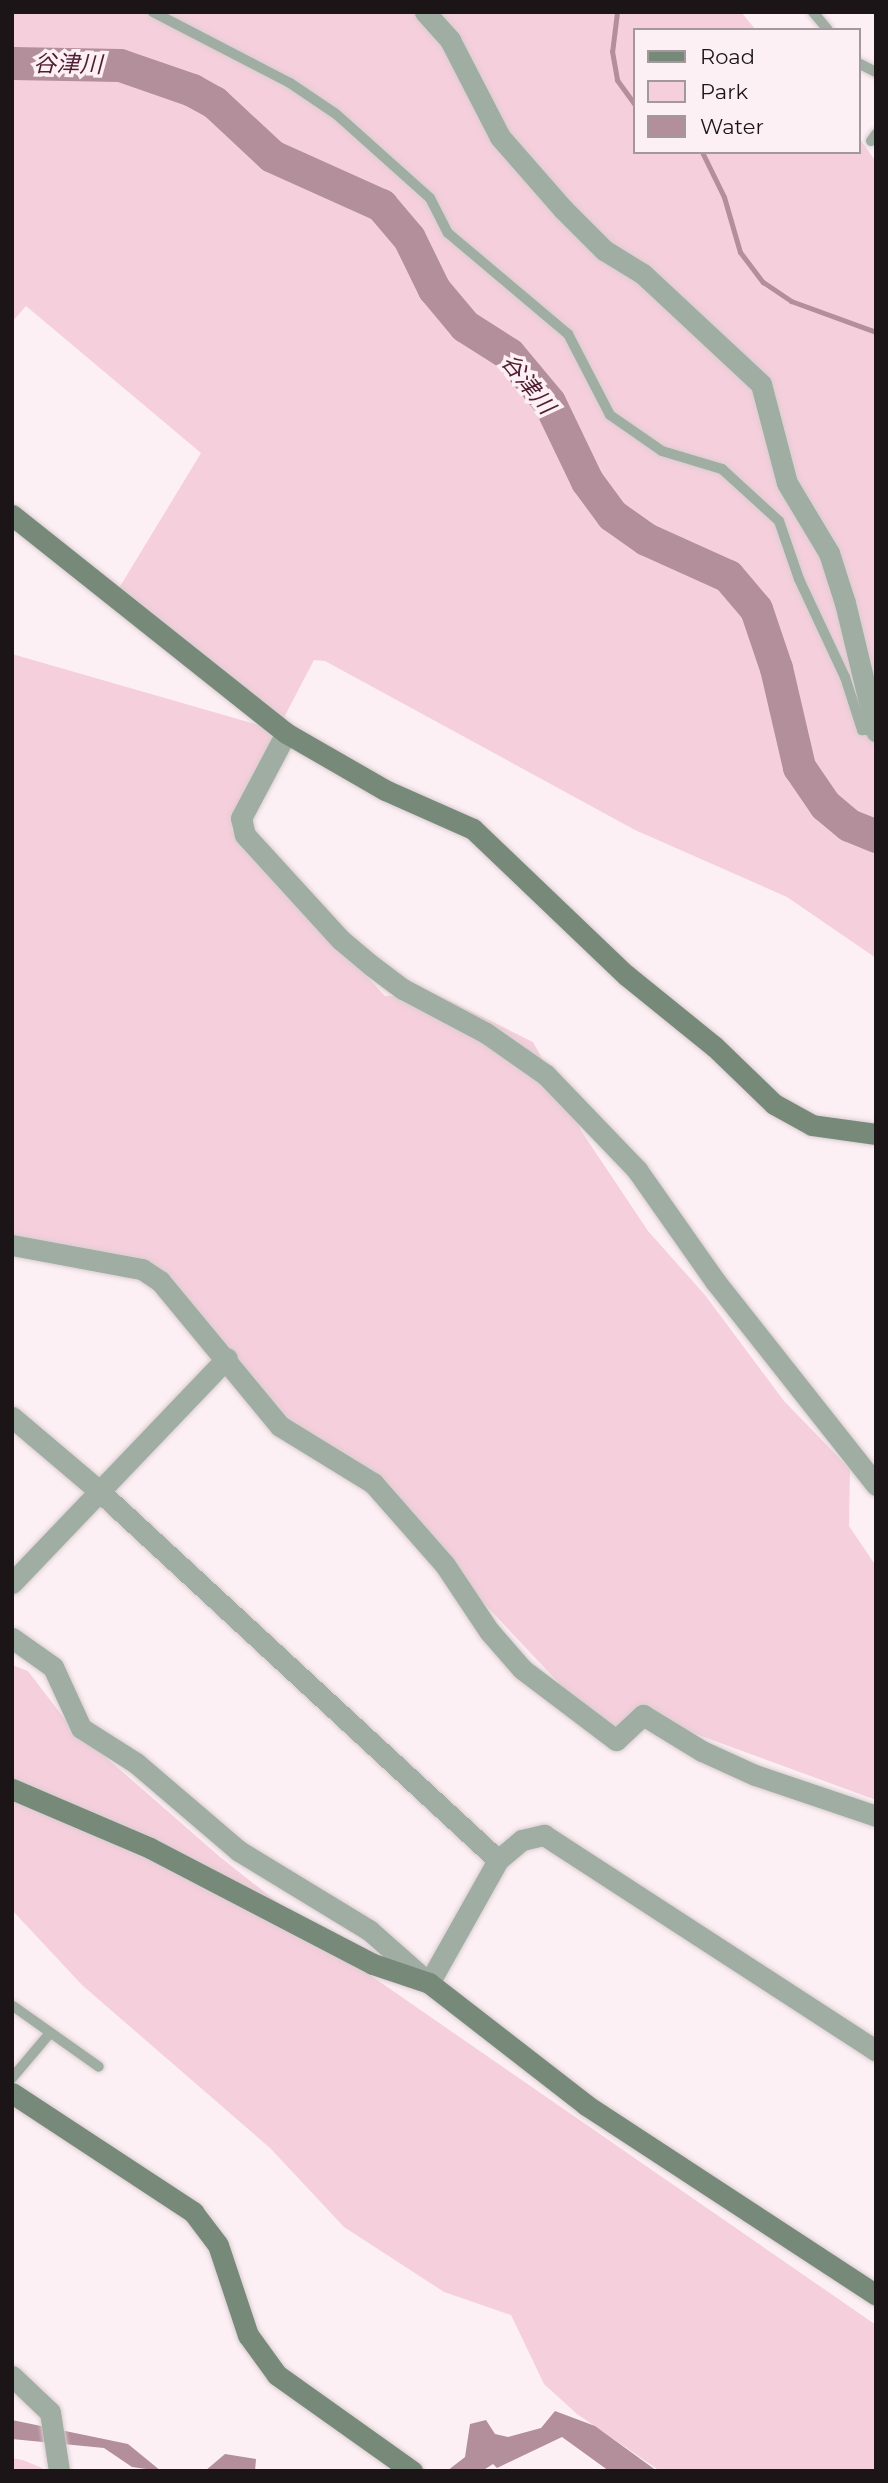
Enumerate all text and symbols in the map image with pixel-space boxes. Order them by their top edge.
legend [632,28,860,154]
text: Road [700,44,755,69]
water label: 谷津川 [33,50,103,78]
text: Park [700,79,748,104]
text: Water [700,114,764,139]
water label: 谷津川 [496,349,560,419]

